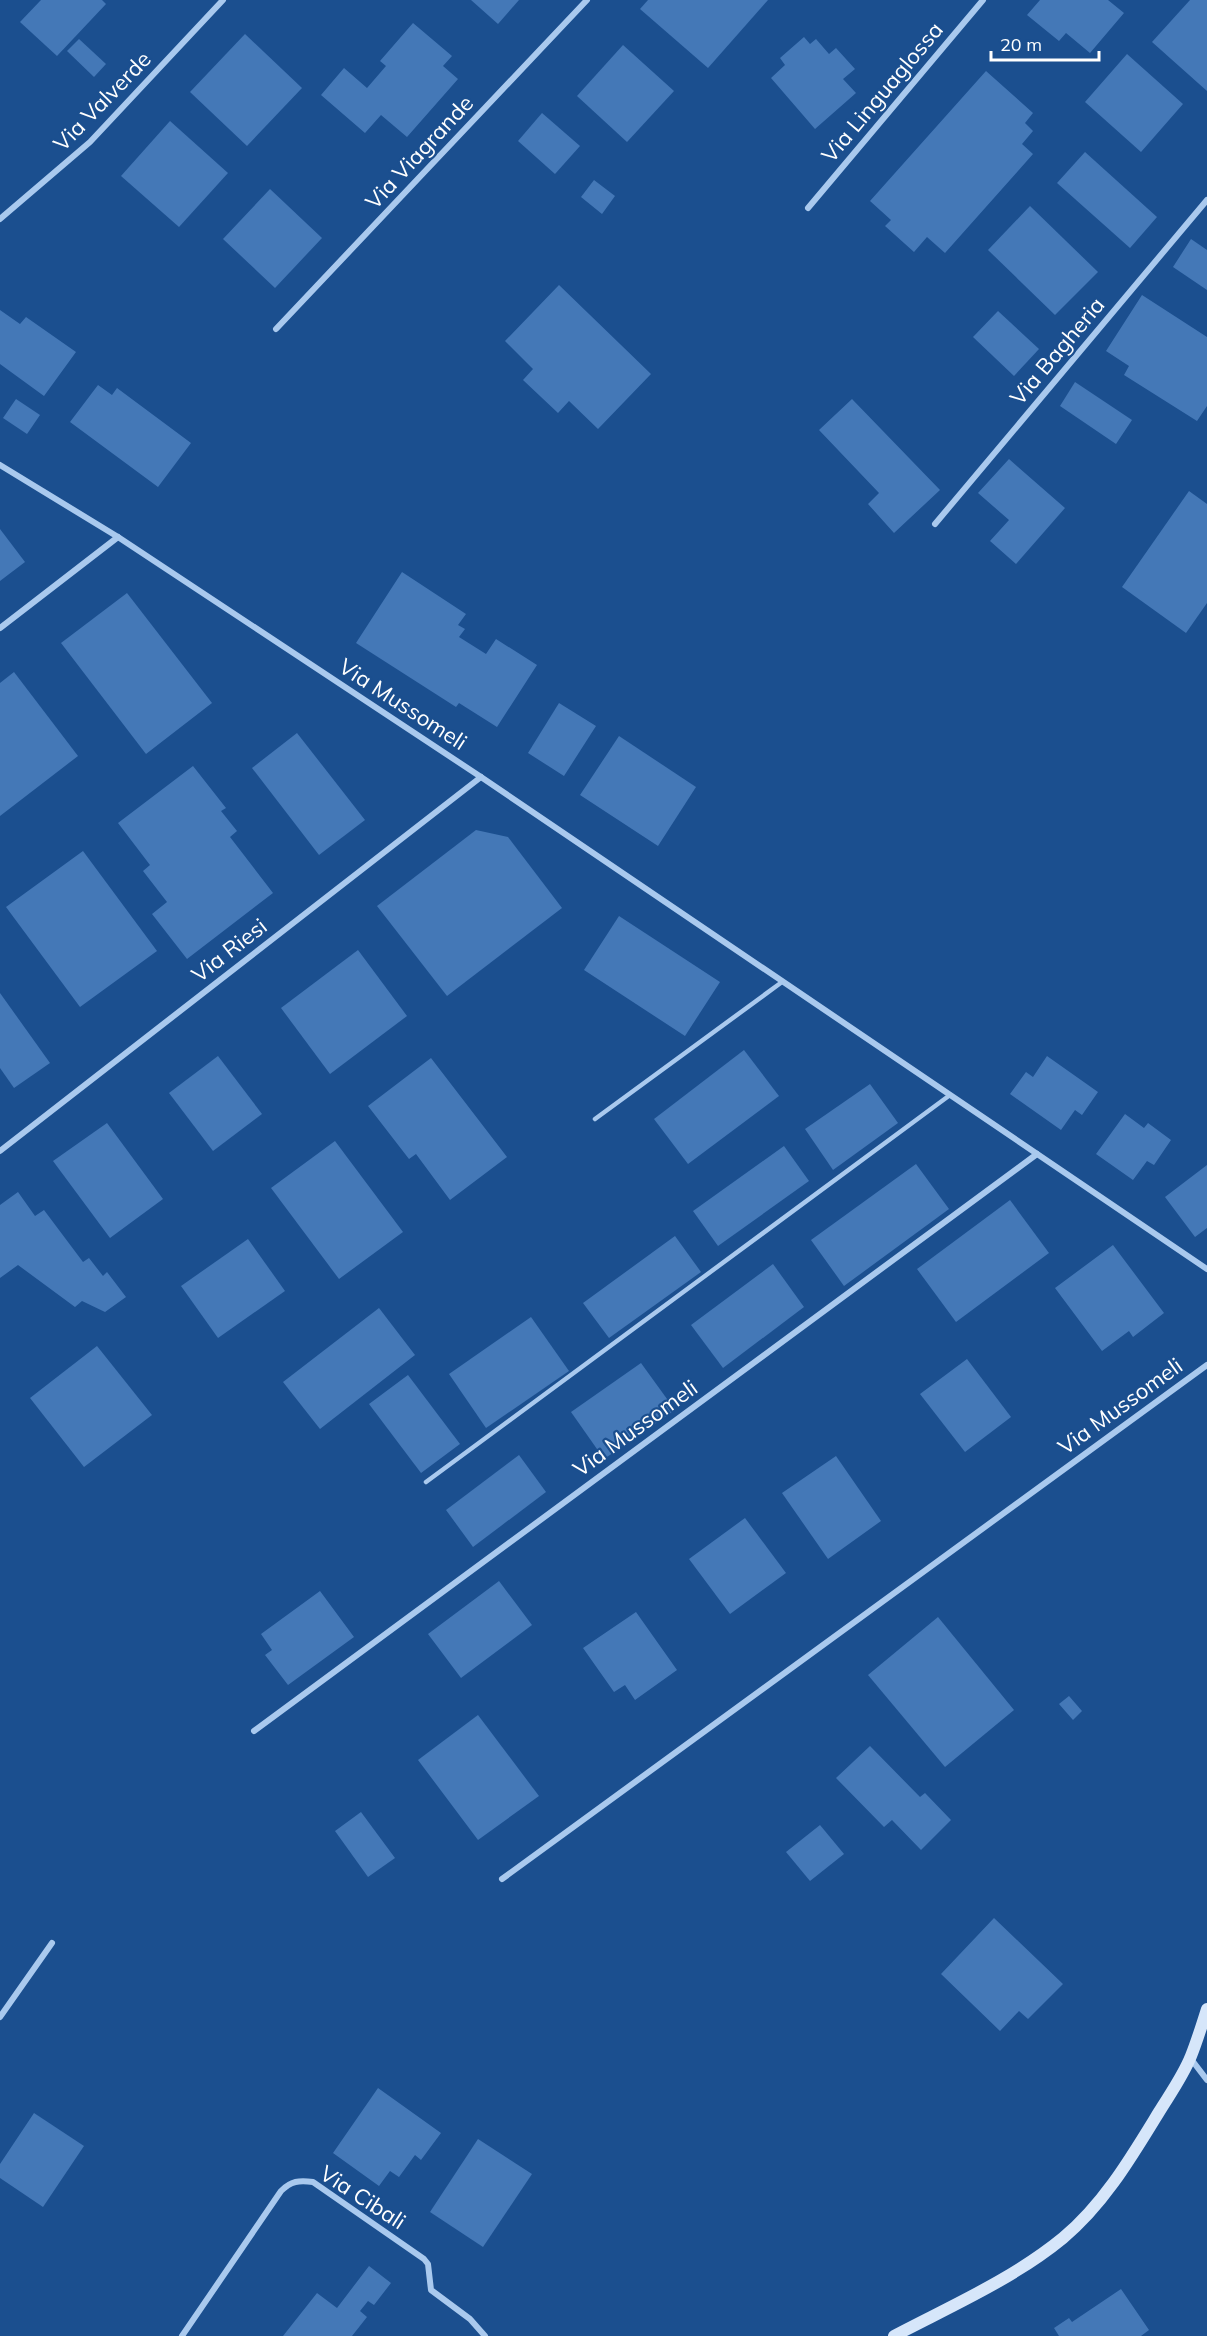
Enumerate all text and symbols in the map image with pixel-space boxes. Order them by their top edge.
street label: Via Linguaglossa [815,16,949,168]
scale bar [991,24,1099,62]
text: 20 m [1000,33,1042,56]
street label: Via Valverde [47,45,157,157]
street label: Via Viagrande [359,89,479,215]
street label: Via Bagheria [1004,291,1110,411]
street label: Via Mussomeli [334,652,472,756]
street label: Via Riesi [186,912,272,988]
street label: Via Mussomeli [1052,1351,1188,1461]
street label: Via Mussomeli [567,1373,703,1483]
street label: Via Cibali [315,2159,411,2235]

